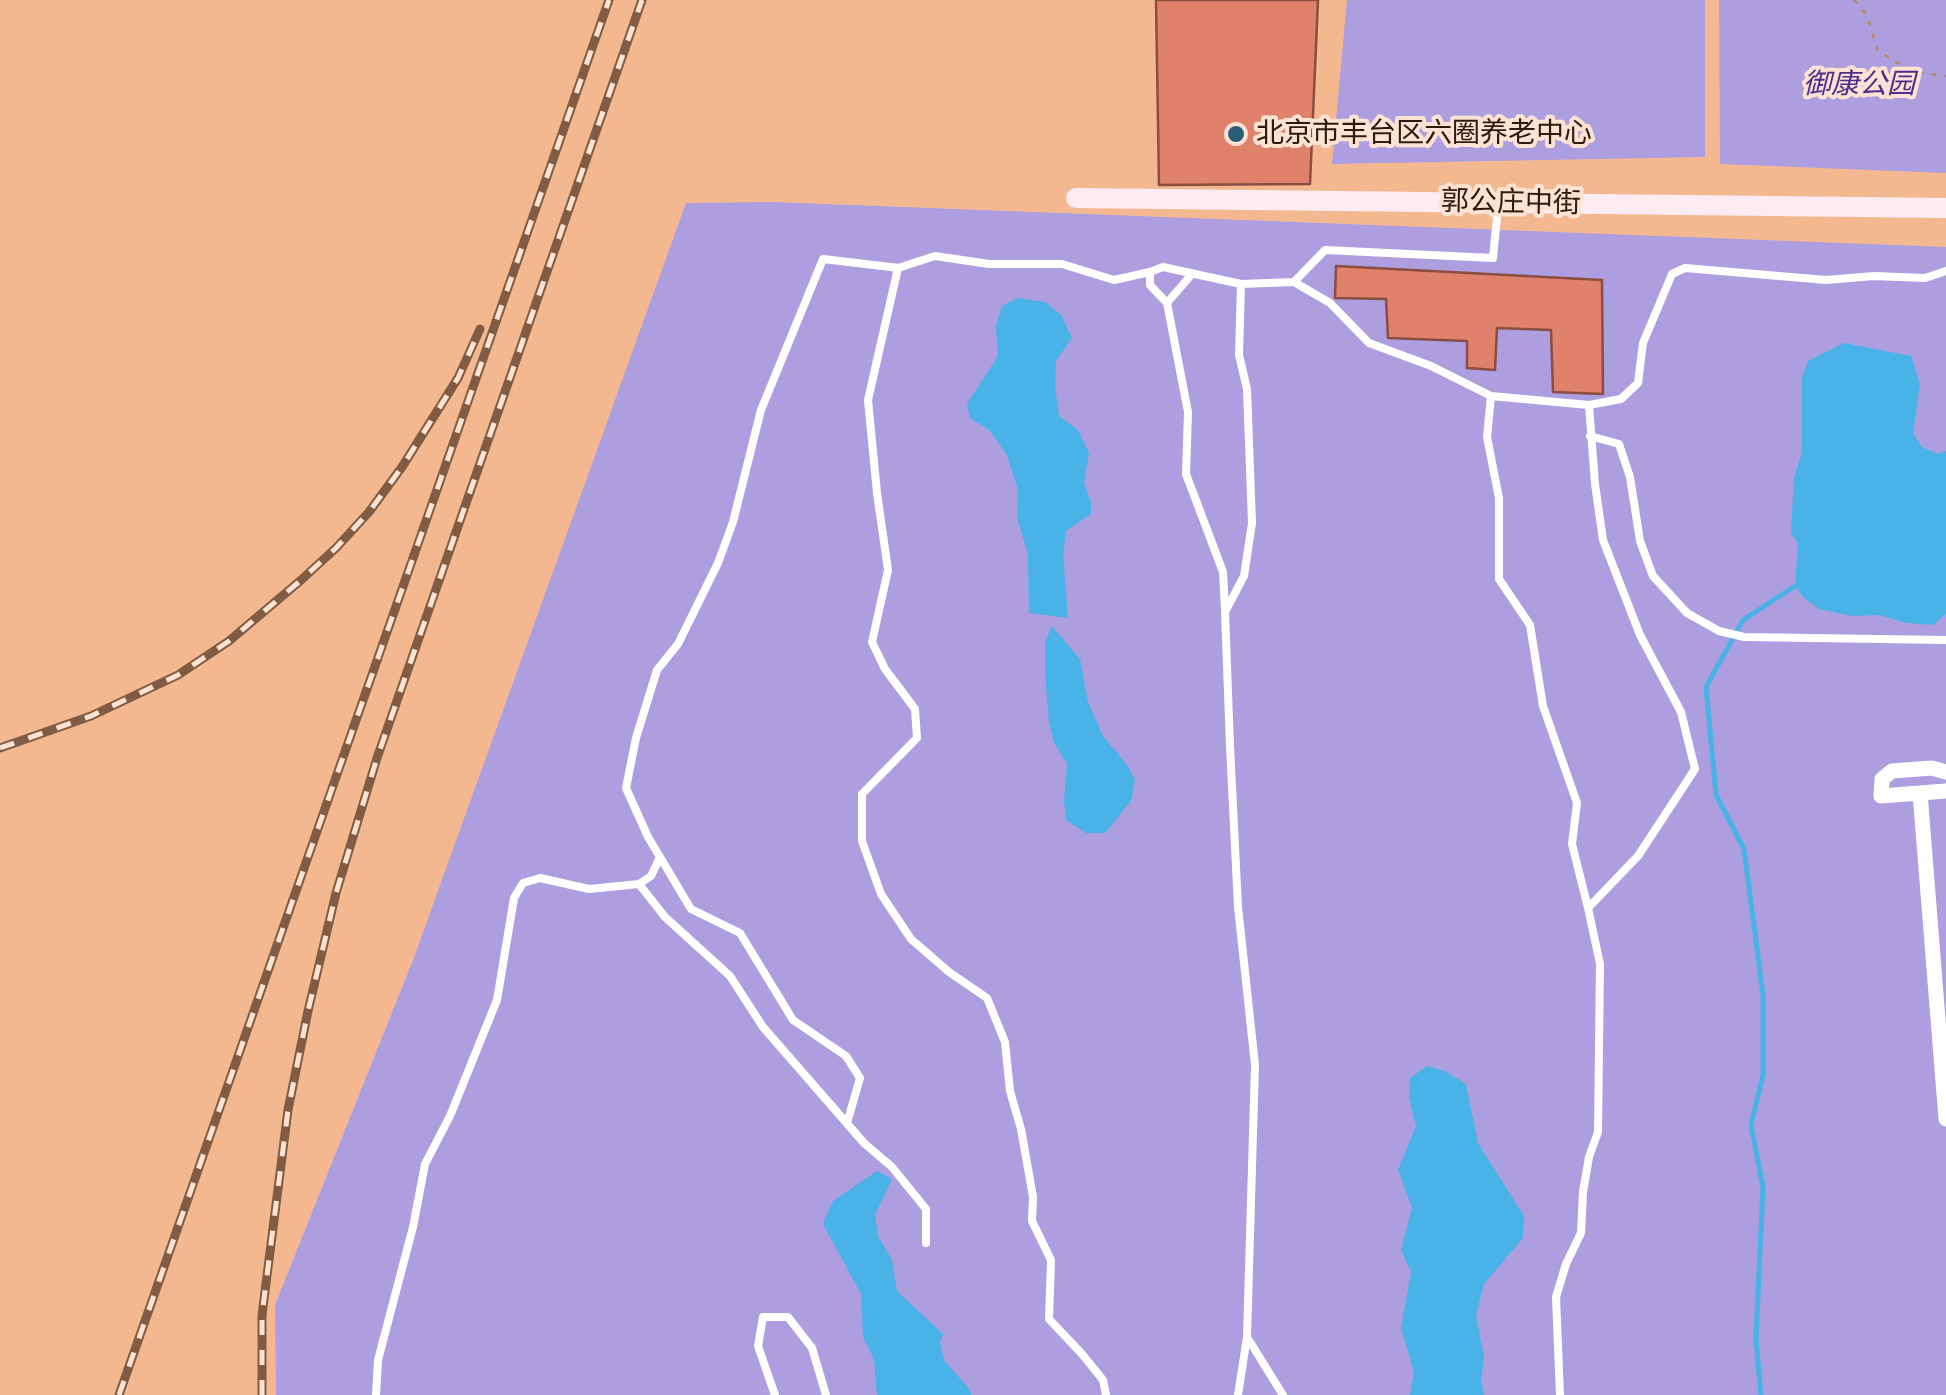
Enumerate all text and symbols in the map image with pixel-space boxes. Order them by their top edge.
park label: 御康公园 [1803,68,1915,102]
place label: 北京市丰台区六圈养老中心 [1256,117,1592,151]
marker: 北京市丰台区六圈养老中心 [1225,123,1247,145]
street label: 郭公庄中街 [1441,185,1581,221]

